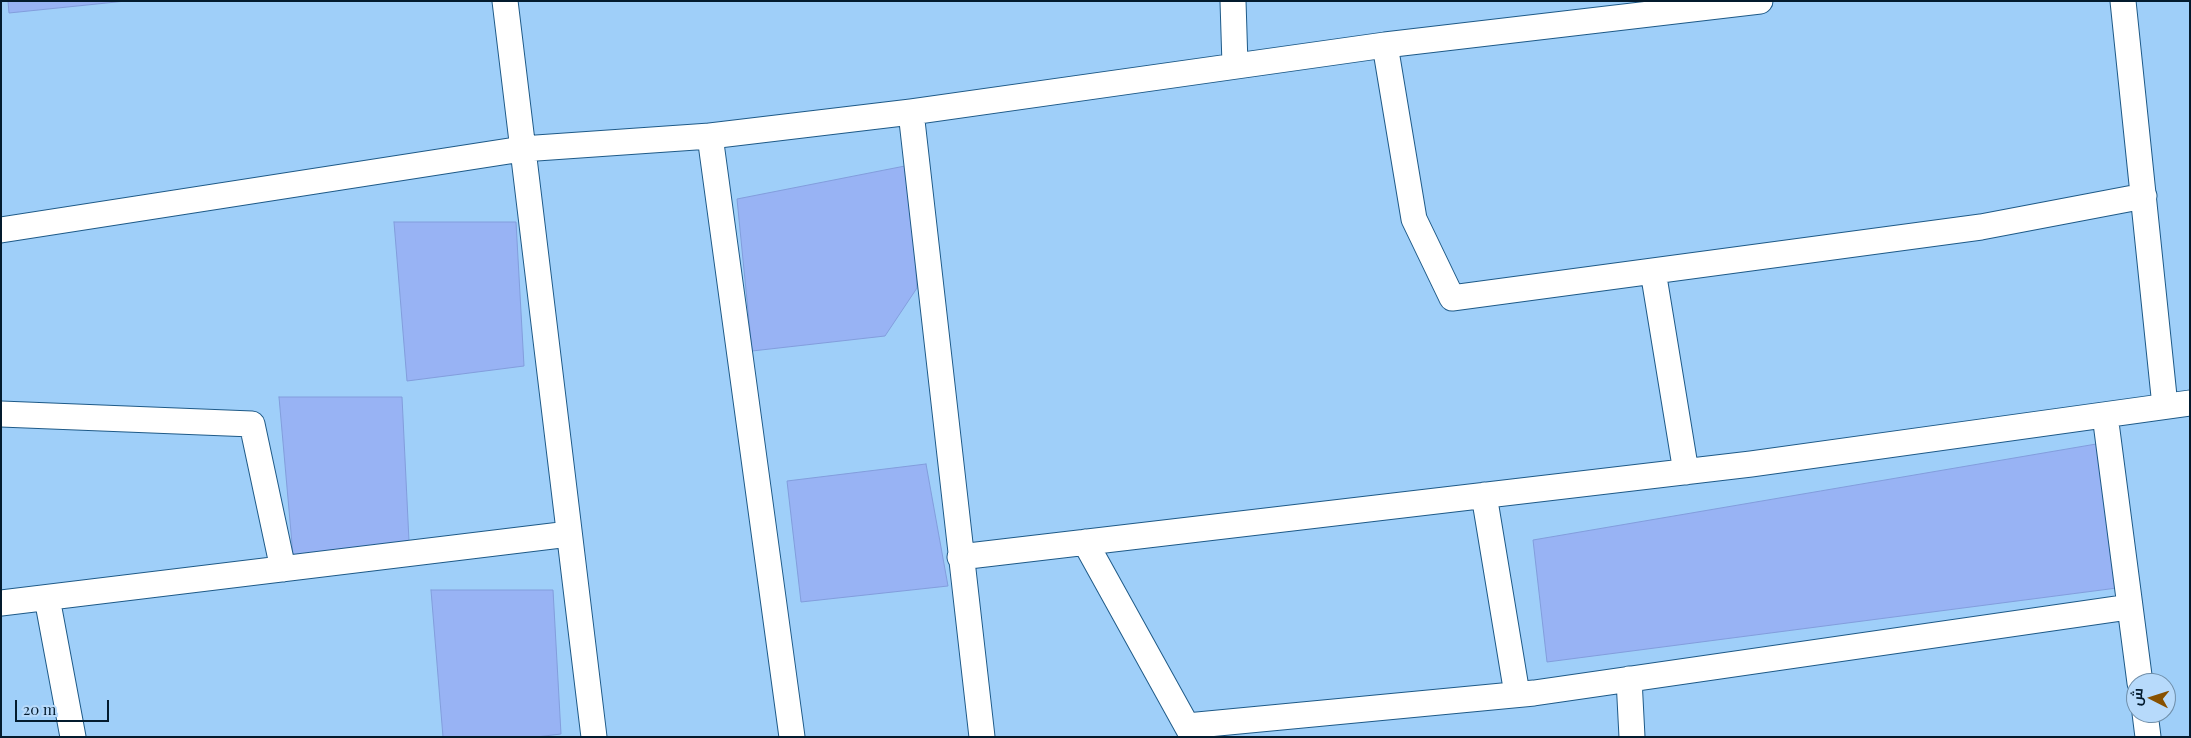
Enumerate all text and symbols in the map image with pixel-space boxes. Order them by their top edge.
north arrow [2126,673,2176,723]
text: ش [2126,687,2147,707]
scale bar [18,690,111,722]
text: 20 m [23,699,56,719]

